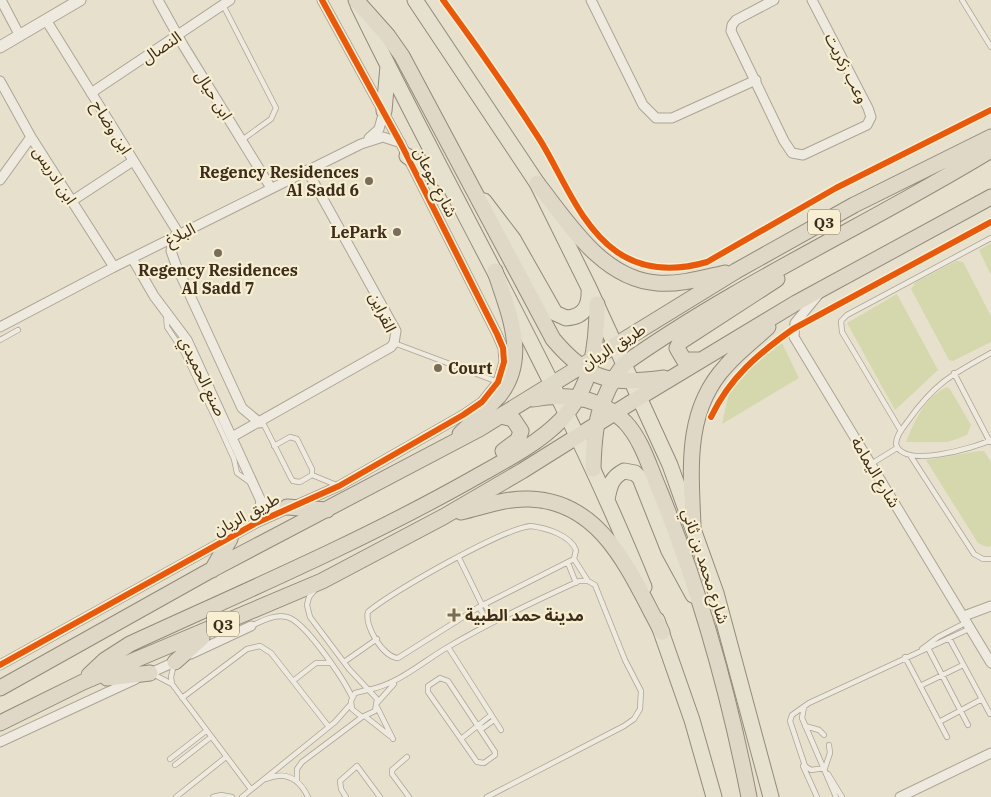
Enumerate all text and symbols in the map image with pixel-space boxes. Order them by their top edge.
street label: النصال [137,26,186,69]
street label: وعب زكريت [821,29,873,107]
street label: ابن حيال [190,67,237,124]
street label: ابن وضاح [85,96,136,159]
street label: ابن ادريس [29,142,81,208]
street label: شارع جوعان [407,144,462,222]
place label: Regency Residences Al Sadd 6 [199,162,359,200]
marker: Regency Residences Al Sadd 6 [363,175,375,187]
road number: Q3 [808,210,840,234]
street label: البلاغ [162,218,200,253]
place label: LePark [330,222,387,242]
marker: LePark [391,226,403,238]
marker: Regency Residences Al Sadd 7 [212,247,224,259]
place label: Regency Residences Al Sadd 7 [138,260,298,298]
street label: القراين [365,289,401,335]
street label: طريق الريان [577,318,650,374]
street label: صنع الحميدي [172,333,231,420]
place label: Court [448,358,492,378]
marker: Court [432,362,444,374]
street label: شارع اليمامة [845,433,905,513]
street label: طريق الريان [209,488,283,541]
street label: شارع محمد بن ثاني [675,506,734,627]
place label: مدينة حمد الطبية [465,605,584,625]
marker: مدينة حمد الطبية [447,608,461,622]
road number: Q3 [207,612,239,636]

